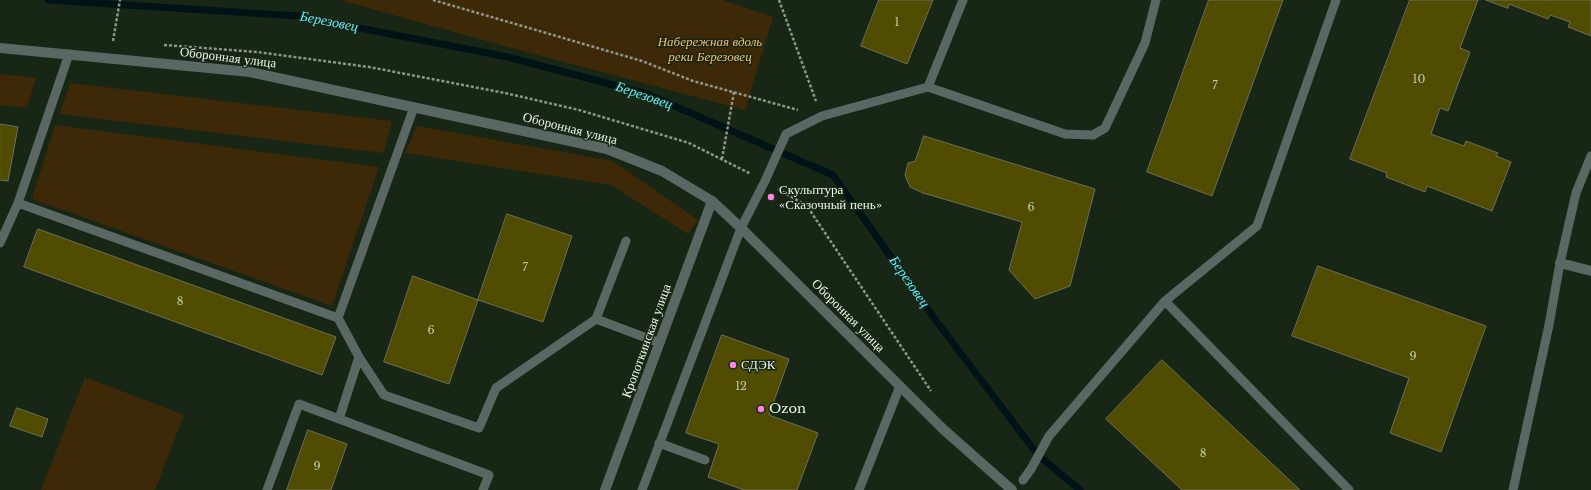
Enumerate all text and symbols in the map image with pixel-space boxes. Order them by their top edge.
water label: Березовец [298,8,360,36]
house number: 1 [895,16,899,30]
park label: Набережная вдоль реки Березовец [658,34,762,65]
street label: Оборонная улица [179,44,277,72]
house number: 10 [1413,73,1425,87]
water label: Березовец [613,78,675,114]
house number: 7 [1212,79,1218,93]
street label: Оборонная улица [521,110,619,148]
place label: Скульптура «Сказочный пень» [779,182,882,213]
marker: Скульптура «Сказочный пень» [766,192,776,202]
house number: 6 [1027,201,1035,215]
water label: Березовец [885,253,933,311]
house number: 7 [522,261,528,275]
street label: Оборонная улица [808,276,888,356]
street label: Кропоткинская улица [619,282,675,400]
house number: 8 [177,295,183,309]
house number: 6 [427,324,435,338]
house number: 9 [1409,350,1417,364]
place label: СДЭК [741,357,775,373]
marker: СДЭК [728,360,738,370]
house number: 12 [735,380,747,394]
place label: Ozon [769,401,806,417]
marker: Ozon [756,404,766,414]
house number: 8 [1200,447,1206,461]
house number: 9 [313,460,321,474]

